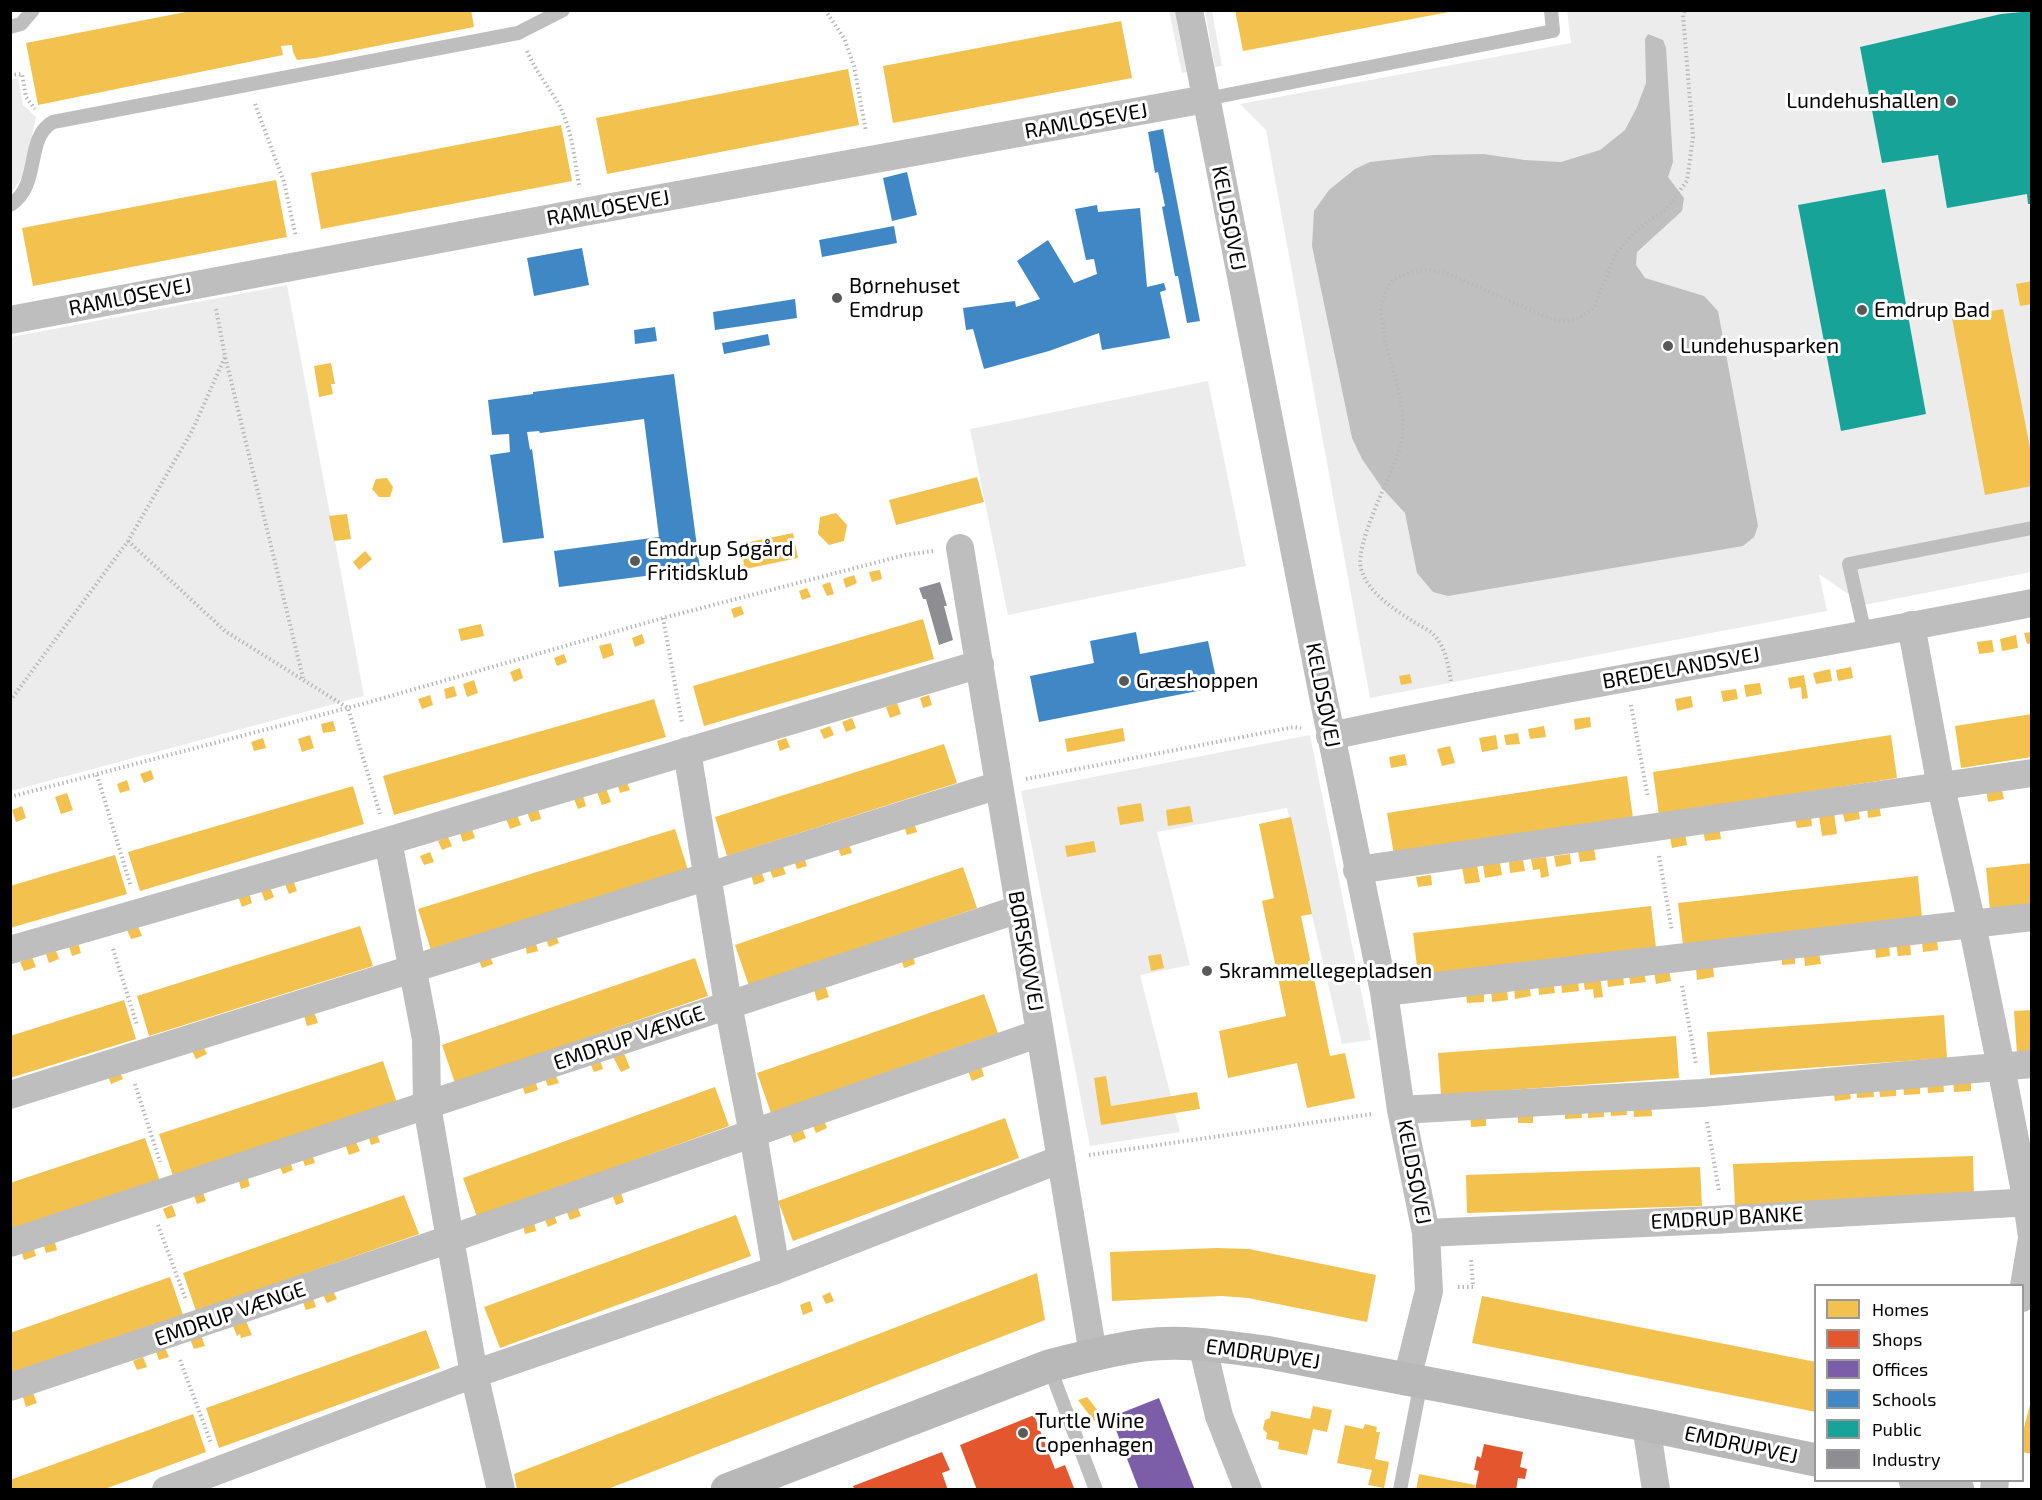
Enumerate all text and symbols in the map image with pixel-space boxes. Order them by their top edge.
place label: Lundehushallen [1786,88,1939,114]
marker: Lundehushallen [1944,94,1958,108]
street label: RAMLØSEVEJ [1023,98,1149,144]
street label: KELDSØVEJ [1207,163,1251,273]
street label: RAMLØSEVEJ [545,185,671,231]
street label: RAMLØSEVEJ [67,273,193,321]
place label: Børnehuset Emdrup [849,273,960,323]
marker: Børnehuset Emdrup [830,291,844,305]
place label: Emdrup Bad [1874,297,1990,323]
marker: Emdrup Bad [1855,303,1869,317]
place label: Lundehusparken [1680,333,1839,359]
marker: Lundehusparken [1661,339,1675,353]
place label: Emdrup Søgård Fritidsklub [647,536,794,586]
marker: Emdrup Søgård Fritidsklub [628,554,642,568]
street label: KELDSØVEJ [1301,640,1345,750]
street label: BREDELANDSVEJ [1600,642,1762,694]
place label: Græshoppen [1136,668,1259,694]
marker: Græshoppen [1117,674,1131,688]
street label: BØRSKOVVEJ [1003,889,1049,1013]
place label: Skrammellegepladsen [1219,958,1432,984]
marker: Skrammellegepladsen [1200,964,1214,978]
street label: EMDRUP VÆNGE [550,1000,708,1076]
street label: KELDSØVEJ [1392,1117,1436,1227]
street label: EMDRUP BANKE [1650,1201,1804,1235]
street label: EMDRUP VÆNGE [151,1276,309,1352]
legend [1814,1284,2024,1482]
text: Homes [1872,1298,1929,1320]
text: Shops [1872,1328,1922,1350]
street label: EMDRUPVEJ [1204,1334,1322,1374]
text: Offices [1872,1358,1928,1380]
text: Schools [1872,1388,1936,1410]
place label: Turtle Wine Copenhagen [1035,1408,1153,1458]
text: Public [1872,1418,1922,1440]
street label: EMDRUPVEJ [1682,1421,1800,1469]
marker: Turtle Wine Copenhagen [1016,1426,1030,1440]
text: Industry [1872,1448,1941,1470]

